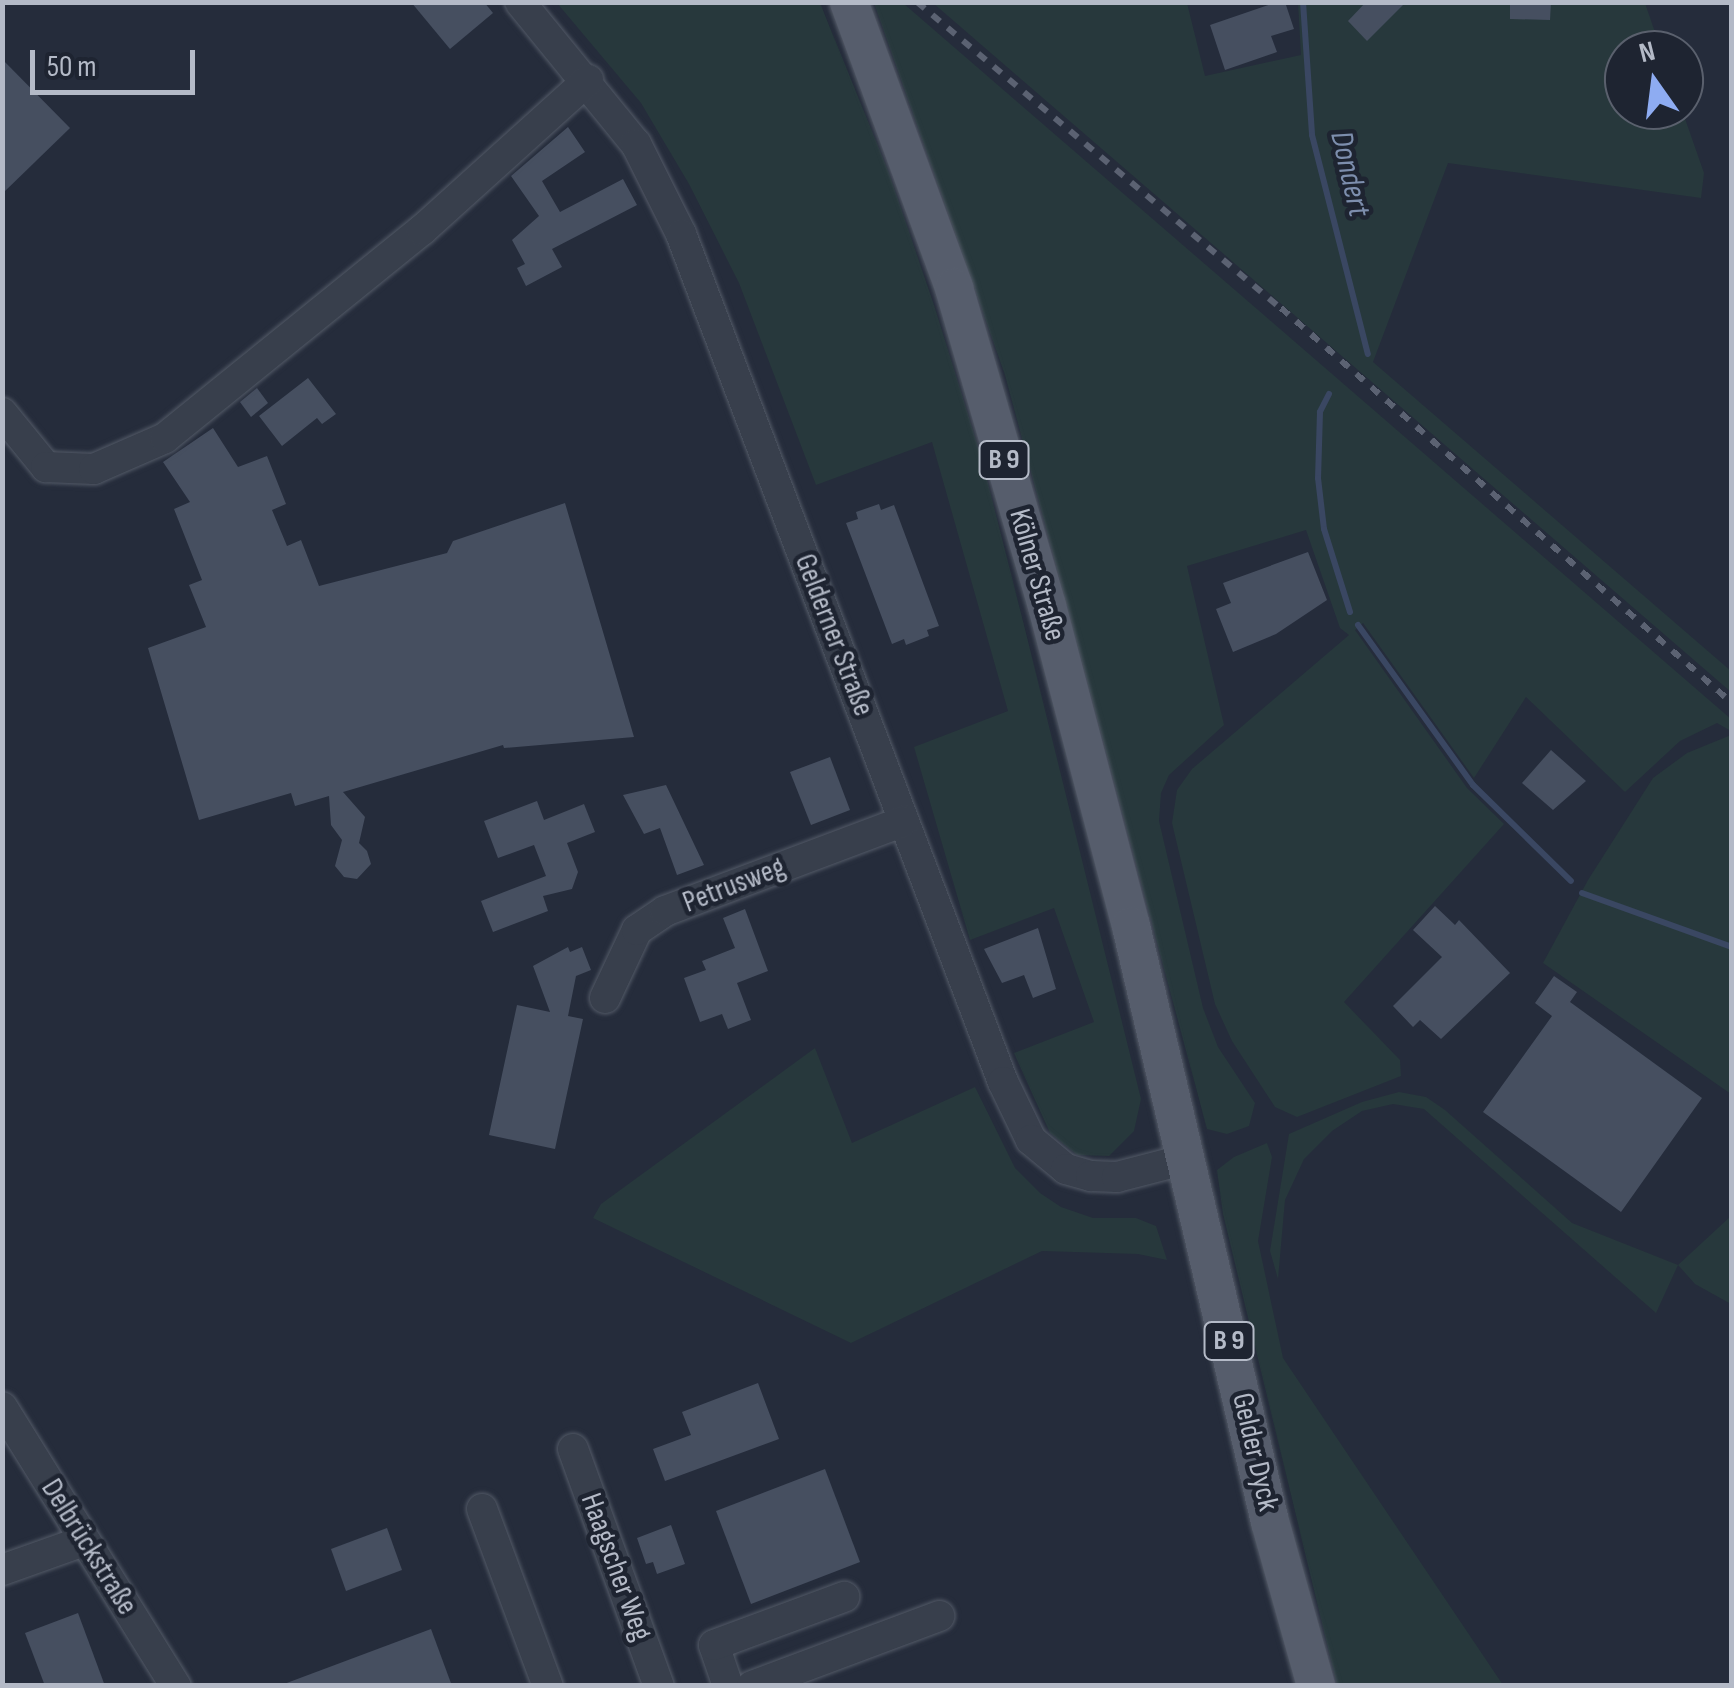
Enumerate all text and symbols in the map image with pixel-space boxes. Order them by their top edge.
scale bar [35,30,200,92]
north arrow [1604,30,1704,130]
text: N [1636,35,1658,70]
text: 50 m [47,49,96,85]
water label: Dondert [1321,128,1377,220]
road number: B 9 [976,437,1032,483]
street label: Kölner Straße [1001,505,1073,645]
street label: Gelderner Straße [787,549,881,721]
street label: Petrusweg [678,849,790,921]
road number: B 9 [1202,1318,1256,1364]
street label: Gelder Dyck [1224,1389,1286,1515]
street label: Delbrückstraße [33,1472,145,1622]
street label: Haagscher Weg [573,1488,659,1646]

